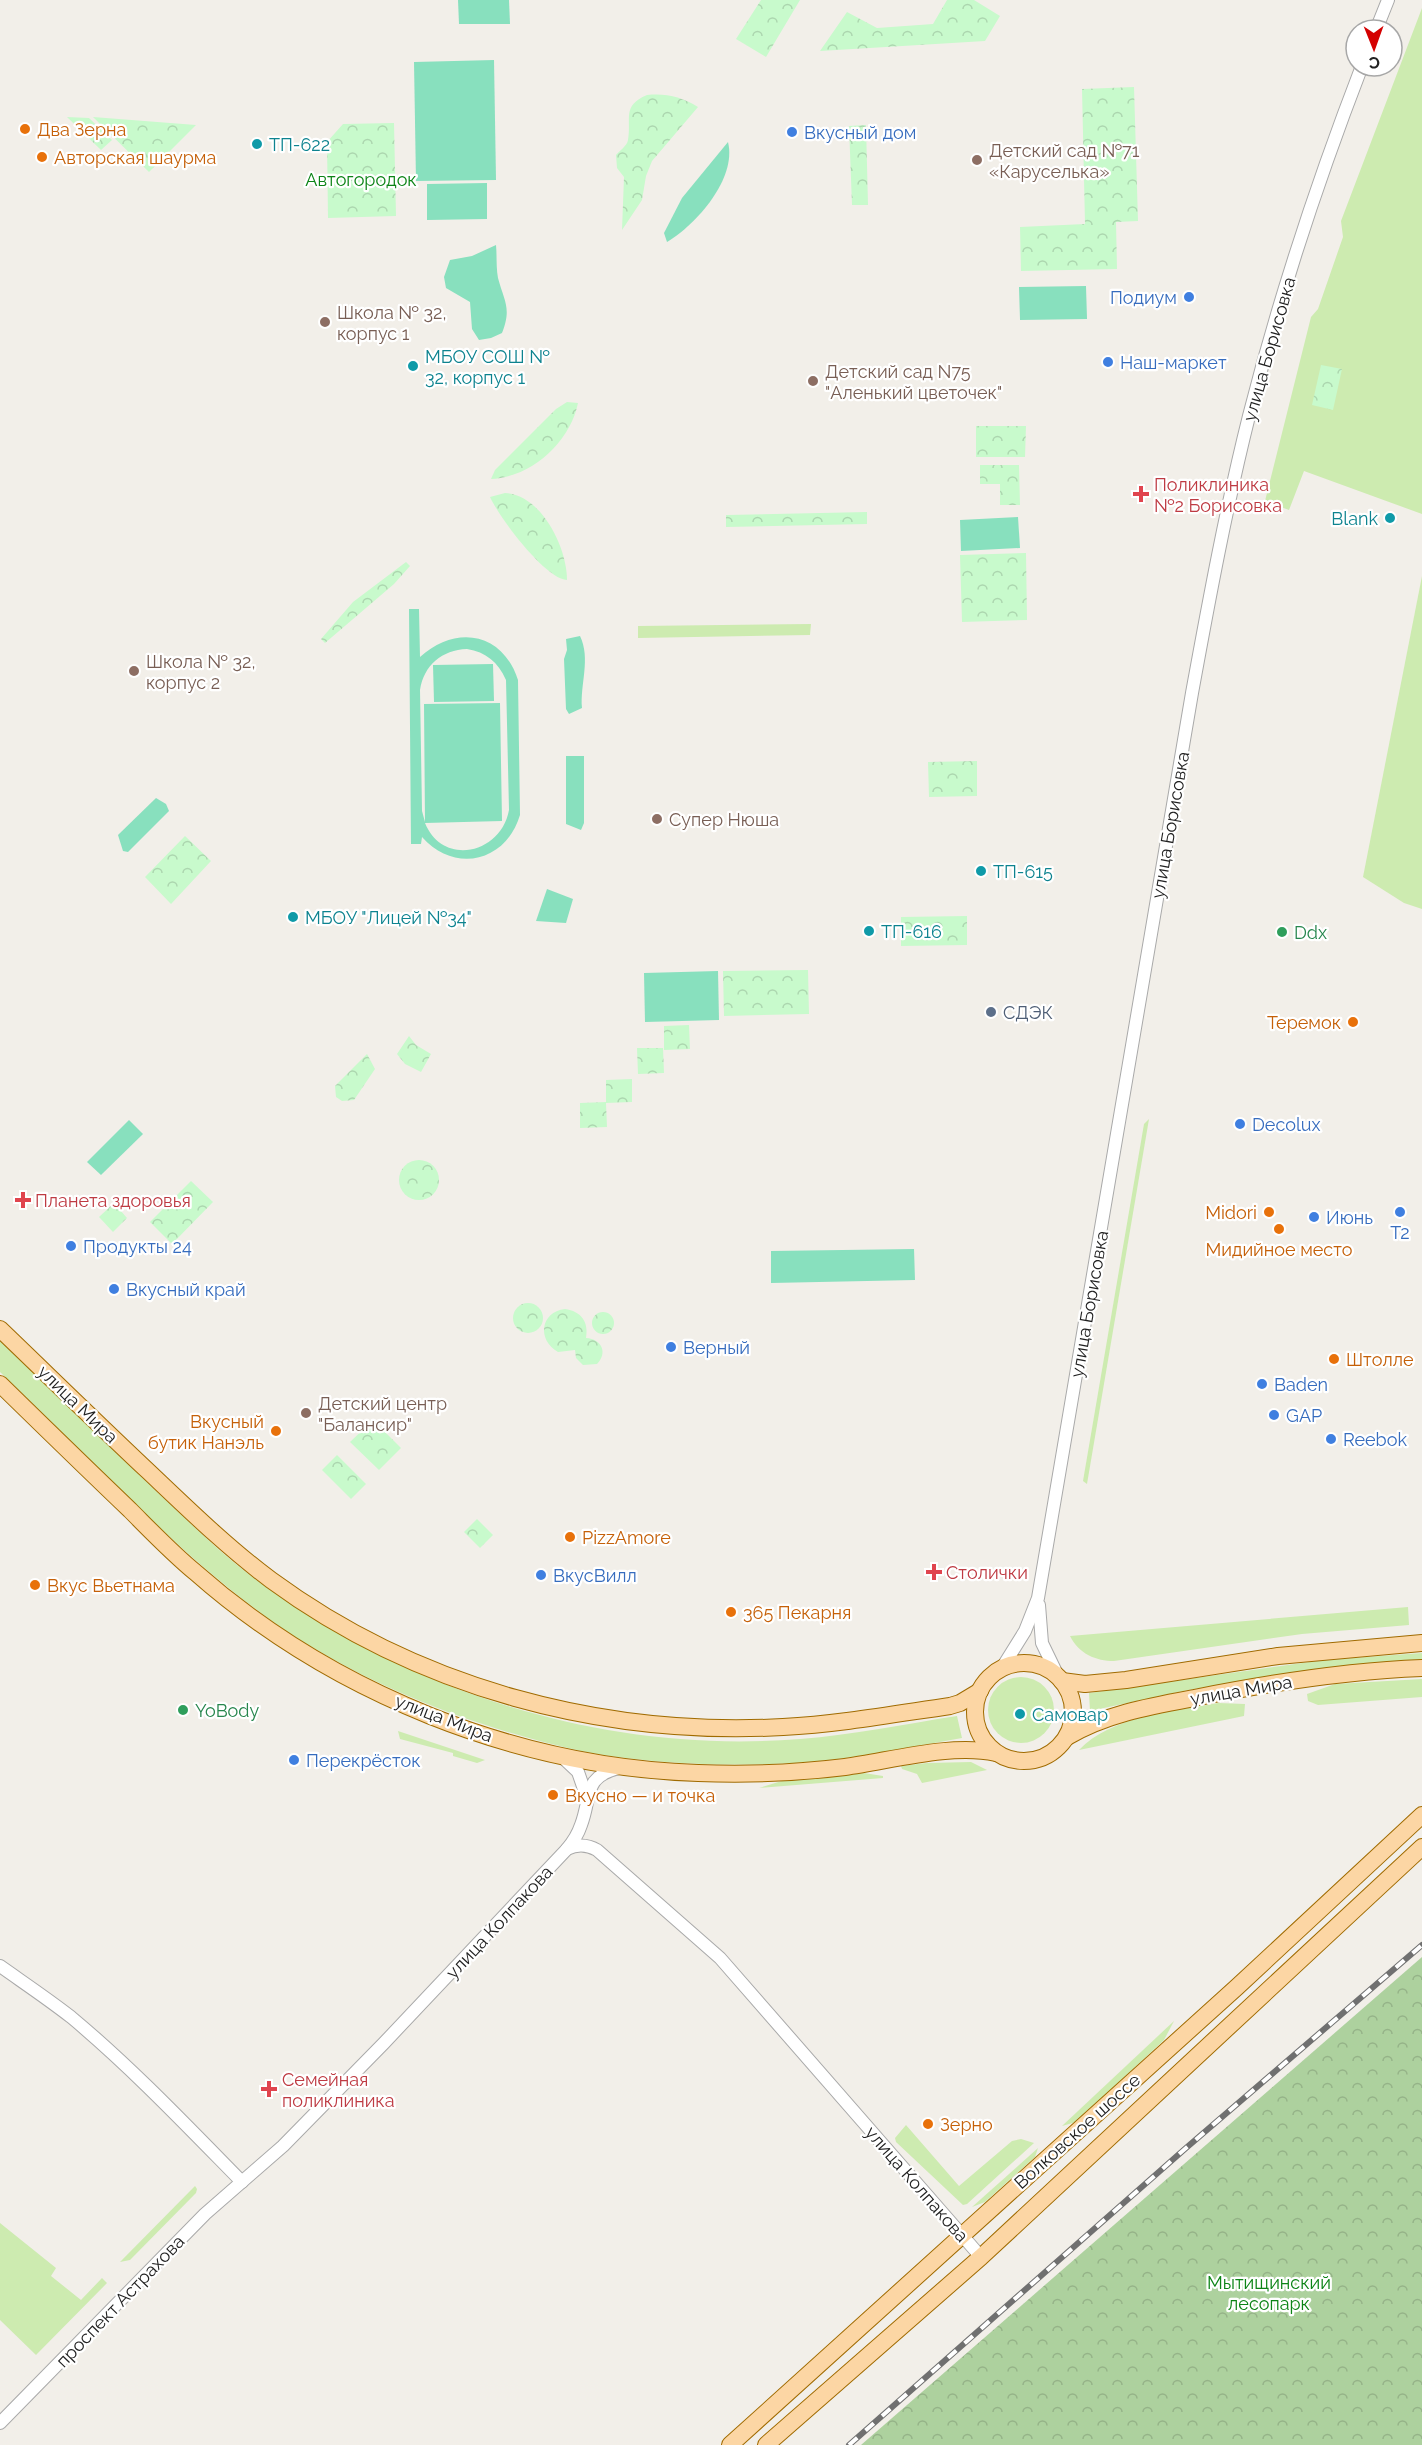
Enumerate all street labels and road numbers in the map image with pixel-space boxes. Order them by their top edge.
street label: улица Борисовка [1238,274,1300,424]
street label: улица Борисовка [1147,750,1193,900]
street label: улица Борисовка [1066,1229,1112,1379]
street label: улица Мира [34,1361,122,1447]
street label: улица Мира [1189,1671,1293,1709]
street label: улица Мира [392,1690,496,1746]
street label: улица Колпакова [441,1861,557,1983]
street label: Волковское шоссе [1010,2069,1145,2193]
street label: улица Колпакова [861,2122,973,2246]
street label: проспект Астрахова [52,2231,188,2371]

